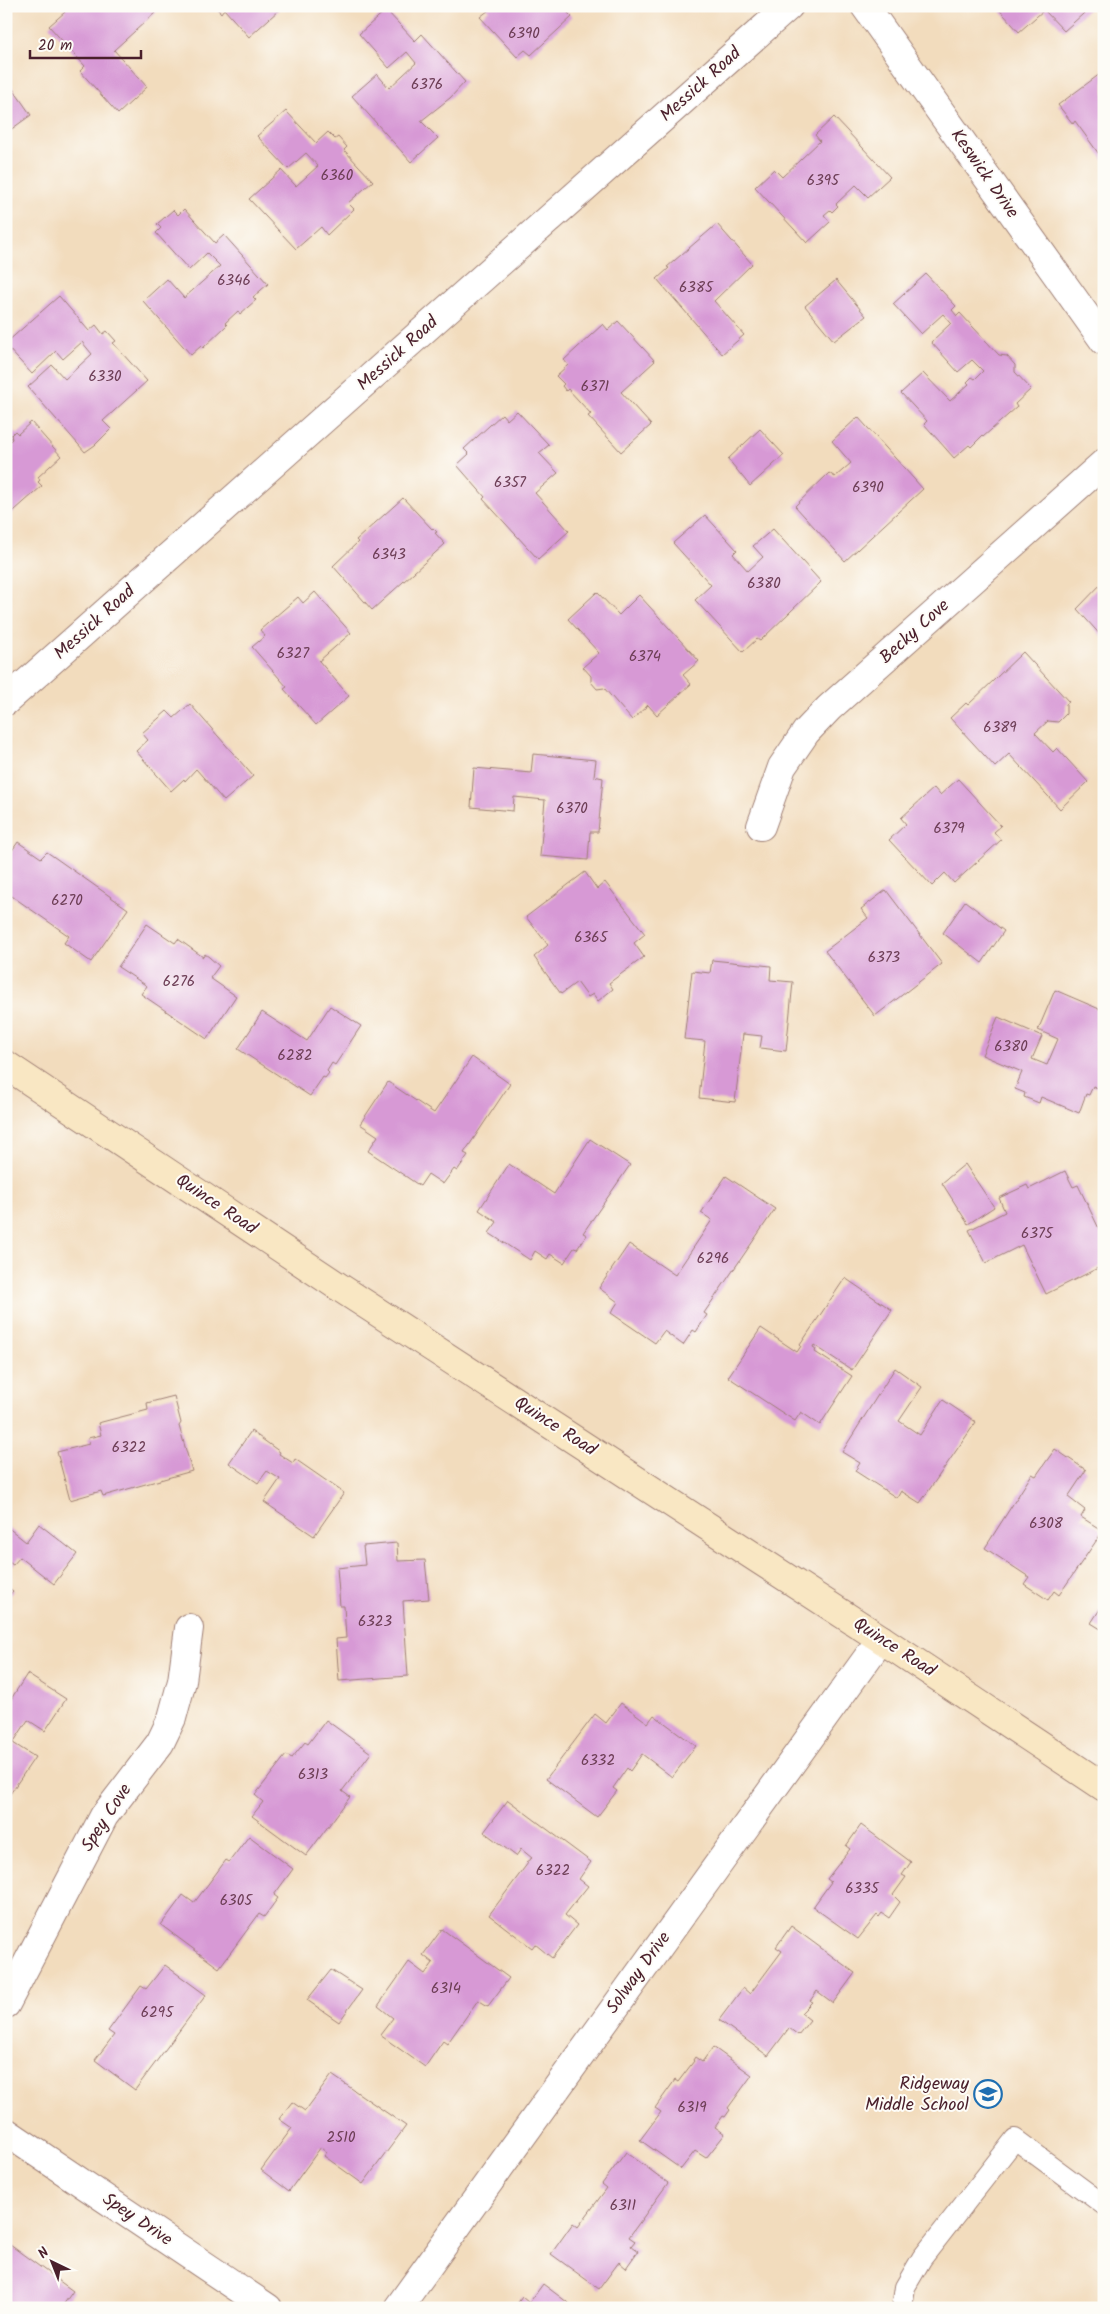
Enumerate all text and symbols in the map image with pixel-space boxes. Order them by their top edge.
house number: 6390 [508,22,540,46]
scale bar [30,28,141,60]
text: 20 m [38,34,72,58]
street label: Messick Road [654,40,749,130]
house number: 6376 [411,73,443,97]
street label: Keswick Drive [942,123,1026,225]
house number: 6360 [321,164,354,188]
house number: 6395 [807,169,840,193]
house number: 6346 [217,269,251,293]
house number: 6385 [679,276,714,300]
street label: Messick Road [351,309,446,399]
house number: 6330 [89,365,122,389]
house number: 6371 [581,375,610,399]
house number: 6357 [494,471,527,495]
house number: 6390 [852,476,884,500]
house number: 6343 [372,543,406,567]
house number: 6380 [747,572,781,596]
street label: Messick Road [48,578,143,668]
street label: Becky Cove [873,592,957,672]
house number: 6327 [277,642,310,666]
house number: 6374 [629,645,661,669]
house number: 6389 [983,716,1017,740]
house number: 6370 [556,797,588,821]
house number: 6379 [933,817,965,841]
house number: 6270 [51,889,83,913]
house number: 6365 [574,926,609,950]
house number: 6373 [868,946,901,970]
house number: 6276 [163,970,195,994]
house number: 6380 [994,1035,1028,1059]
house number: 6282 [278,1044,312,1068]
street label: Quince Road [169,1167,264,1244]
house number: 6375 [1021,1222,1054,1246]
house number: 6296 [697,1247,729,1271]
street label: Quince Road [508,1389,603,1465]
house number: 6322 [112,1436,146,1460]
house number: 6308 [1029,1512,1064,1536]
house number: 6323 [358,1610,393,1634]
street label: Quince Road [847,1610,942,1686]
house number: 6332 [581,1749,615,1773]
house number: 6313 [298,1763,329,1787]
street label: Spey Cove [74,1778,140,1858]
house number: 6322 [536,1859,570,1883]
house number: 6335 [845,1877,880,1901]
house number: 6305 [220,1889,253,1913]
street label: Solway Drive [599,1926,679,2020]
house number: 6314 [431,1977,461,2001]
house number: 6295 [141,2001,174,2025]
place label: Ridgeway Middle School [865,2070,970,2120]
school or university icon: Ridgeway Middle School [973,2079,1003,2109]
house number: 6319 [678,2096,707,2120]
house number: 2510 [327,2126,356,2150]
street label: Spey Drive [96,2186,178,2254]
house number: 6311 [610,2194,636,2218]
north arrow [28,2236,78,2286]
text: N [33,2242,55,2264]

